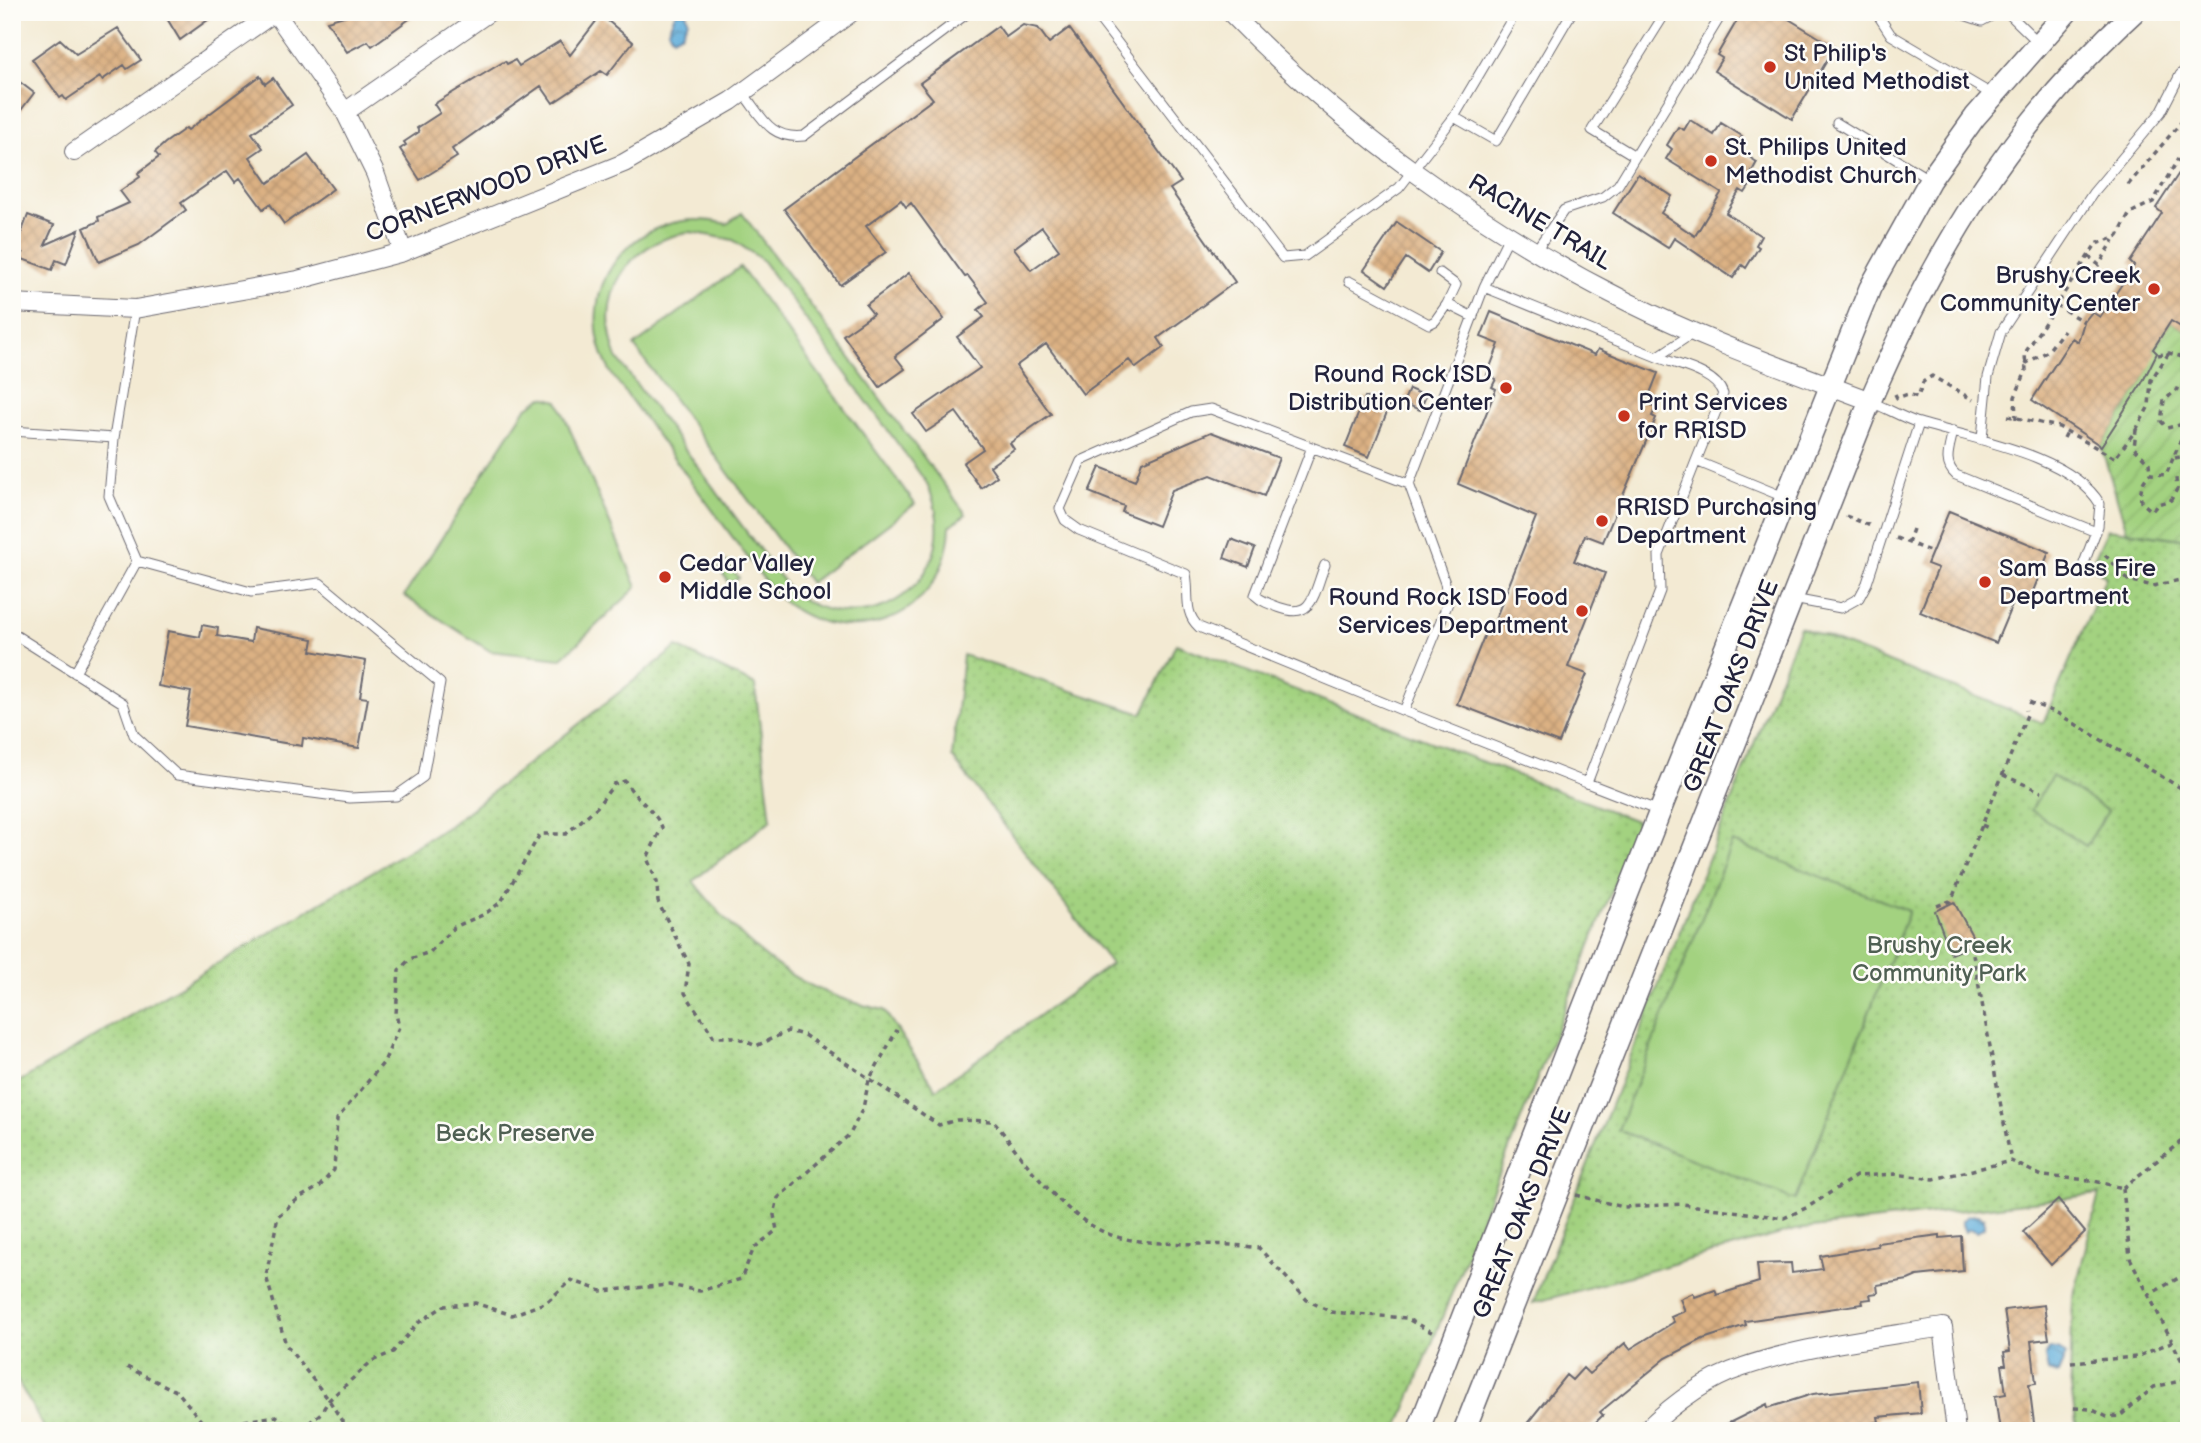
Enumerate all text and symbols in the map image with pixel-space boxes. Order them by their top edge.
place label: St Philip's United Methodist [1784,39,1970,96]
marker: St Philip's United Methodist [1762,59,1778,75]
street label: CORNERWOOD DRIVE [362,130,610,248]
place label: St. Philips United Methodist Church [1725,133,1917,190]
marker: St. Philips United Methodist Church [1703,153,1719,169]
street label: RACINE TRAIL [1463,168,1617,276]
place label: Brushy Creek Community Center [1940,261,2140,318]
marker: Brushy Creek Community Center [2146,281,2162,297]
place label: Round Rock ISD Distribution Center [1288,360,1492,417]
marker: Round Rock ISD Distribution Center [1498,380,1514,396]
place label: Print Services for RRISD [1638,388,1788,445]
marker: Print Services for RRISD [1616,408,1632,424]
place label: RRISD Purchasing Department [1616,493,1817,550]
marker: RRISD Purchasing Department [1594,513,1610,529]
place label: Cedar Valley Middle School [679,549,831,606]
place label: Sam Bass Fire Department [1999,554,2156,611]
marker: Cedar Valley Middle School [657,569,673,585]
marker: Sam Bass Fire Department [1977,574,1993,590]
street label: GREAT OAKS DRIVE [1677,576,1785,796]
place label: Round Rock ISD Food Services Department [1328,583,1569,640]
marker: Round Rock ISD Food Services Department [1574,603,1590,619]
park label: Brushy Creek Community Park [1852,931,2026,988]
street label: GREAT OAKS DRIVE [1466,1103,1578,1323]
park label: Beck Preserve [435,1119,595,1148]

